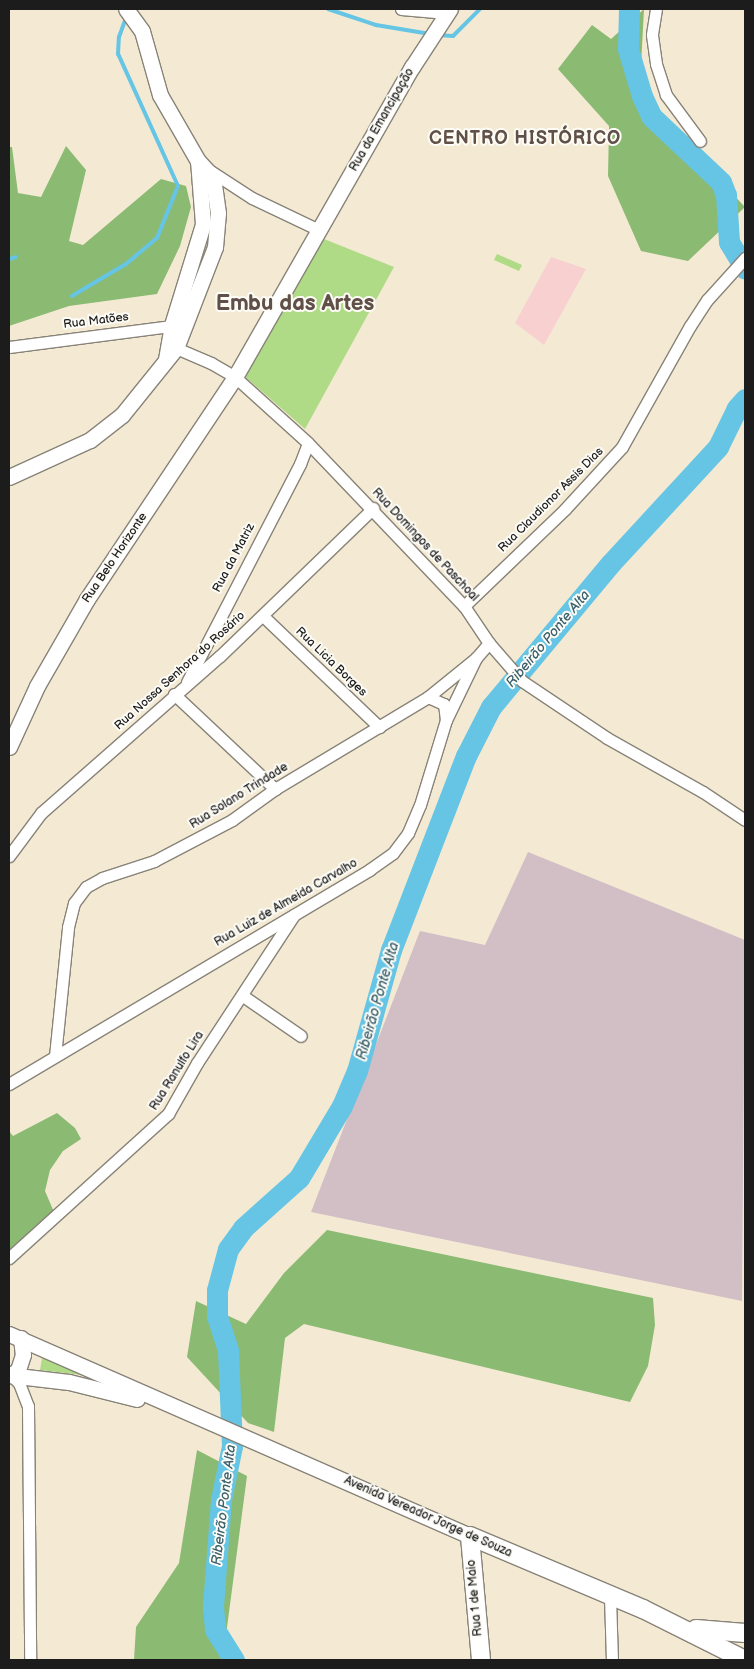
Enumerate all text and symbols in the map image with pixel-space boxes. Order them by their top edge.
street label: Rua da Emancipação [347,66,417,174]
district label: CENTRO HISTÓRICO [427,128,623,150]
district label: Embu das Artes [216,291,374,317]
street label: Rua Matões [63,310,129,332]
street label: Rua Claudionor Assis Dias [496,445,606,555]
street label: Rua Domingos de Paschoal [369,485,481,605]
street label: Rua Belo Horizonte [80,510,150,606]
street label: Rua da Matriz [210,521,258,595]
water label: Ribeirão Ponte Alta [503,587,593,691]
street label: Rua Nossa Senhora do Rosário [112,609,248,733]
street label: Rua Licia Borges [292,624,370,700]
street label: Rua Solano Trindade [187,760,291,832]
street label: Rua Luiz de Almeida Carvalho [212,856,360,950]
water label: Ribeirão Ponte Alta [353,940,403,1062]
street label: Rua Ranulfo Lira [147,1029,207,1113]
water label: Ribeirão Ponte Alta [208,1444,240,1566]
street label: Avenida Vereador Jorge de Souza [341,1473,515,1561]
street label: Rua 1 de Maio [464,1559,486,1637]

